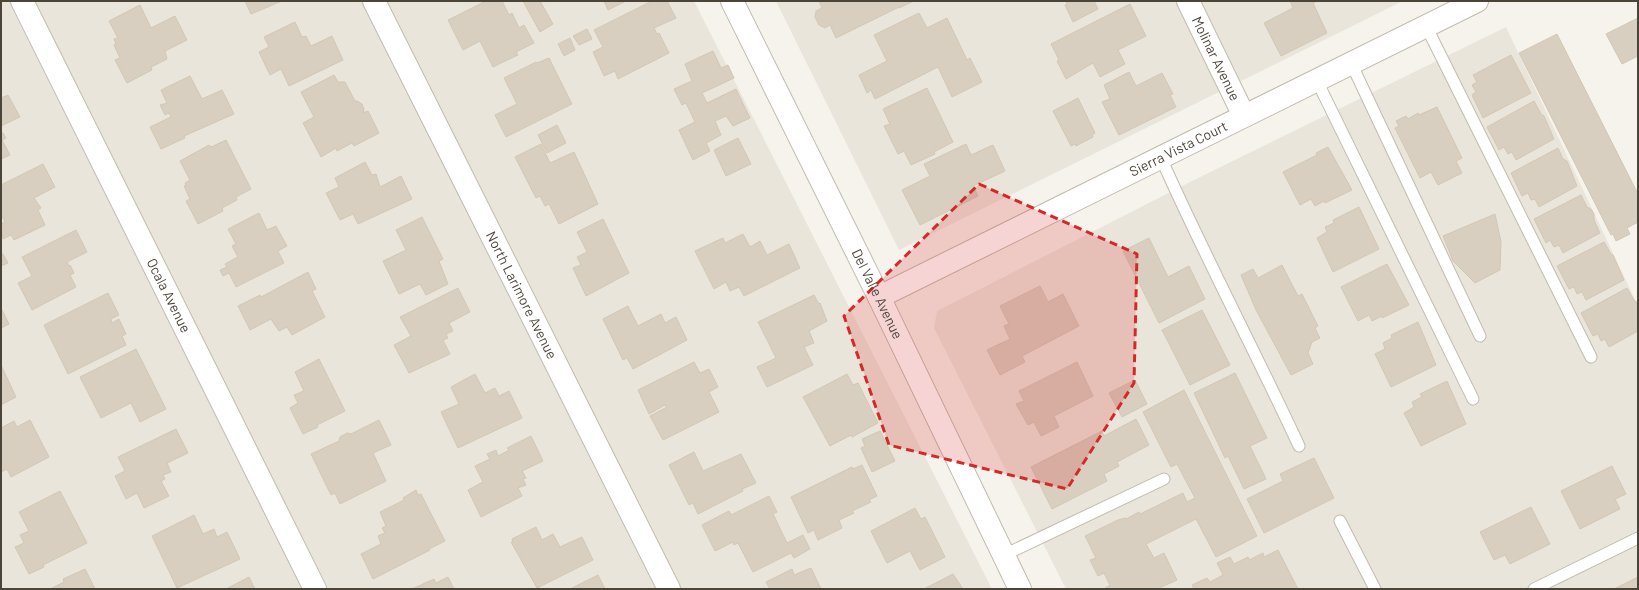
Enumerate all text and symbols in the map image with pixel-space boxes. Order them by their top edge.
street label: Molinar Avenue [1189,13,1244,103]
street label: Sierra Vista Court [1126,117,1230,180]
street label: North Larimore Avenue [483,228,561,362]
street label: Del Valle Avenue [848,246,907,342]
street label: Ocala Avenue [144,255,195,335]

